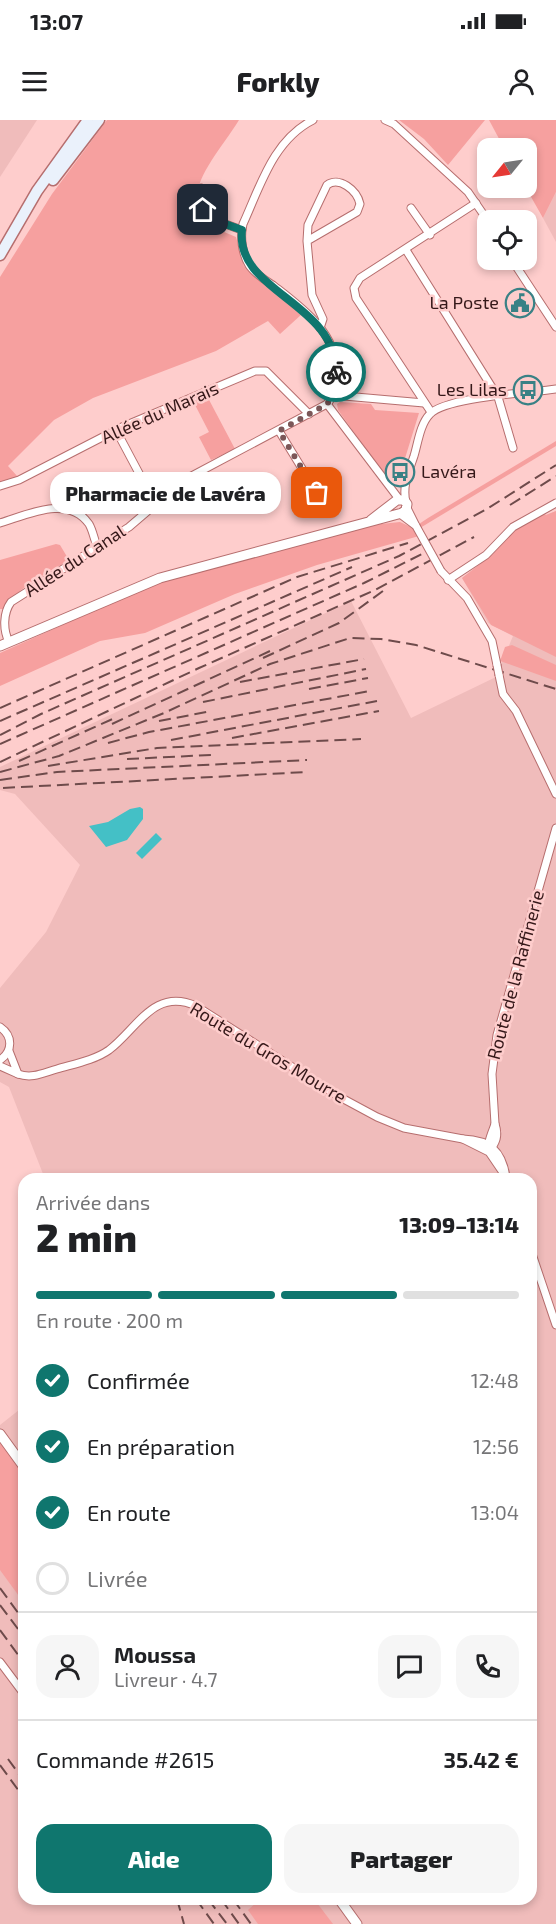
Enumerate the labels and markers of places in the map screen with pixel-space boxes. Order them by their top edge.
pin [177,184,228,235]
public building icon: La Poste [504,287,536,319]
place label: La Poste [429,291,499,313]
bus stop icon: Les Lilas [512,374,544,406]
place label: Les Lilas [437,378,507,400]
bus stop icon: Lavéra [384,456,416,488]
place label: Lavéra [421,460,476,482]
pin [291,467,342,518]
callout: Pharmacie de Lavéra [50,472,281,514]

